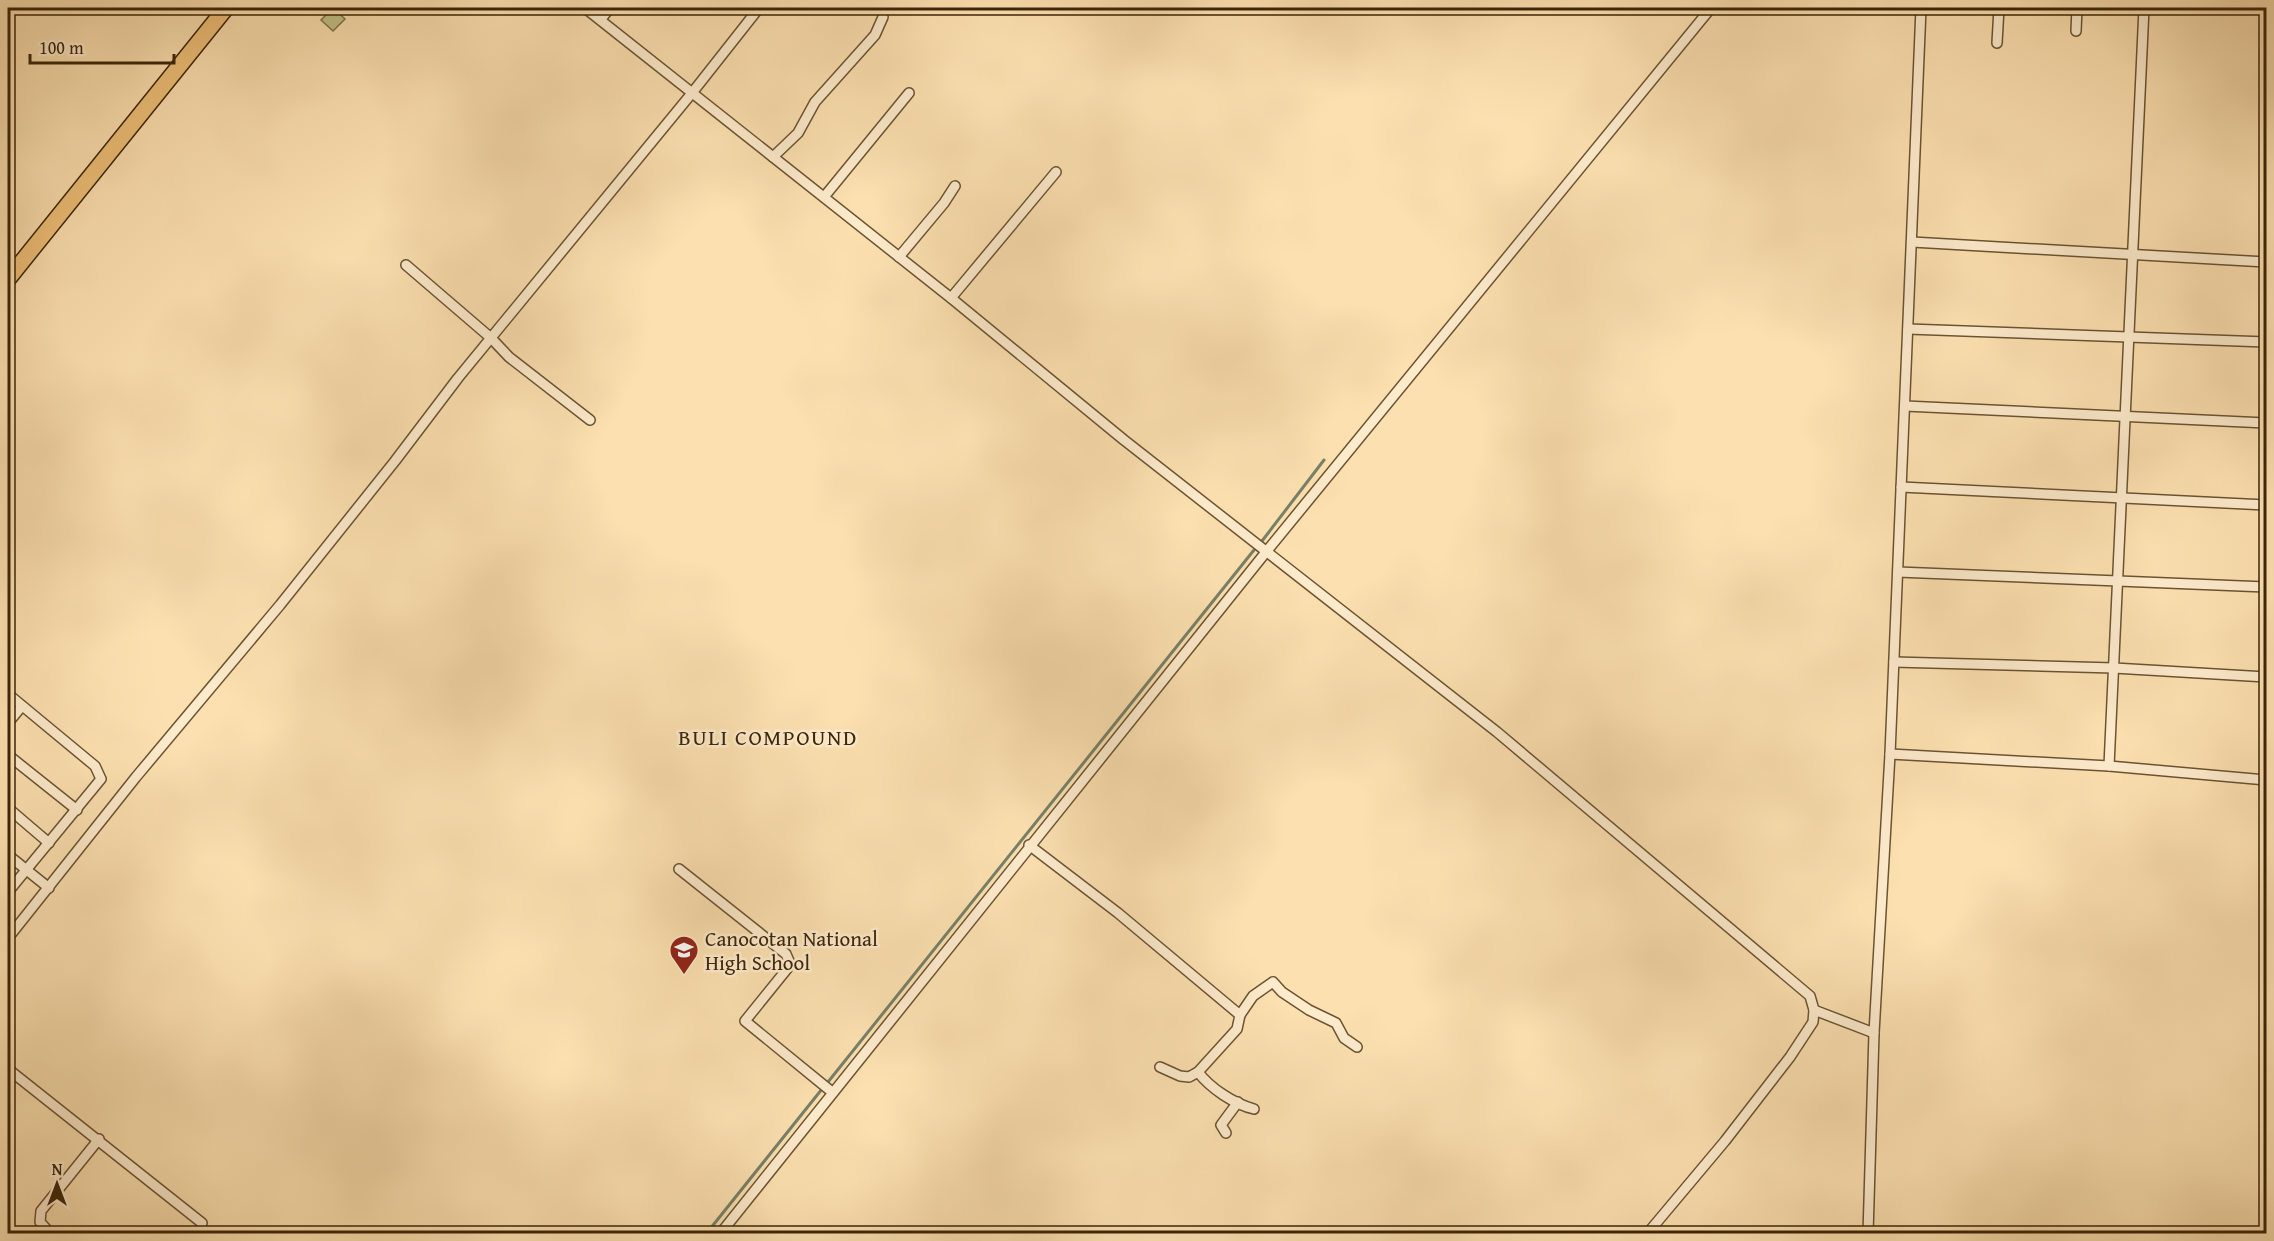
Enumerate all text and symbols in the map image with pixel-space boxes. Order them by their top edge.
scale bar [30,27,174,65]
text: 100 m [39,34,84,61]
district label: BULI COMPOUND [678,721,858,753]
place label: Canocotan National High School [705,923,878,978]
school or university icon: Canocotan National High School [668,934,700,976]
north arrow [27,1154,87,1214]
text: N [52,1157,63,1181]

